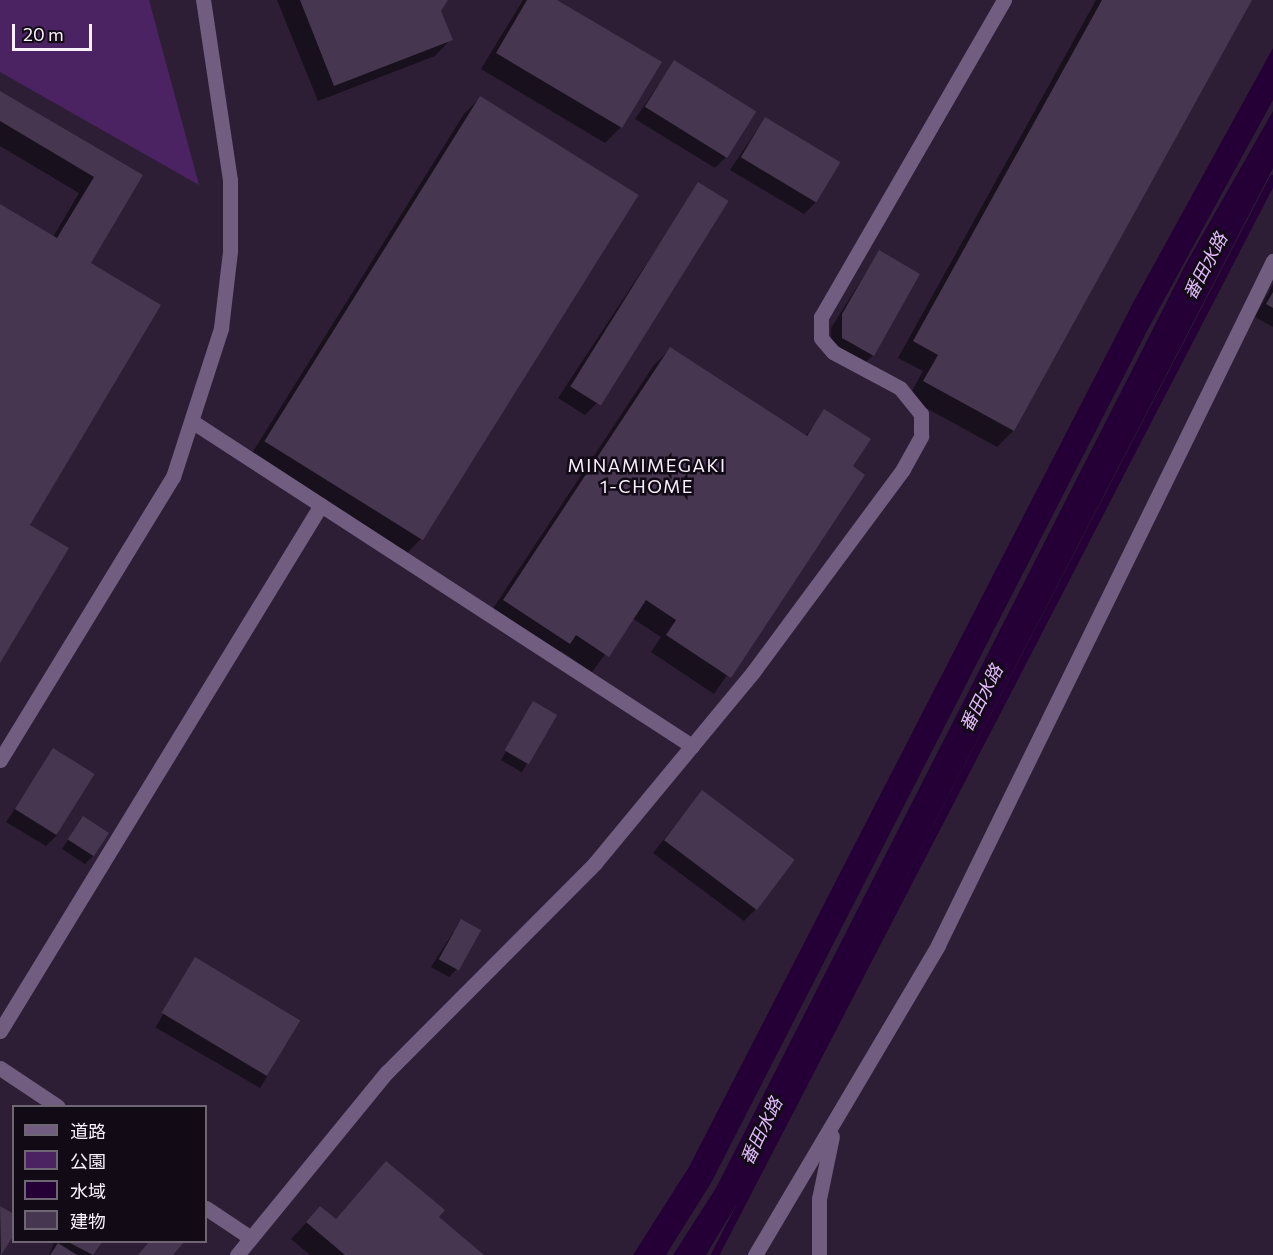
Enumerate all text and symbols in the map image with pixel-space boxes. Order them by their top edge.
scale bar [15,12,94,50]
text: 20 m [23,23,64,45]
water label: 番田水路 [1179,229,1231,303]
district label: MINAMIMEGAKI 1-CHOME [567,455,727,498]
water label: 番田水路 [955,661,1007,735]
water label: 番田水路 [736,1094,786,1168]
legend [12,1105,207,1243]
text: 道路 [70,1120,106,1142]
text: 公園 [70,1150,106,1172]
text: 水域 [70,1180,106,1202]
text: 建物 [70,1210,106,1232]

